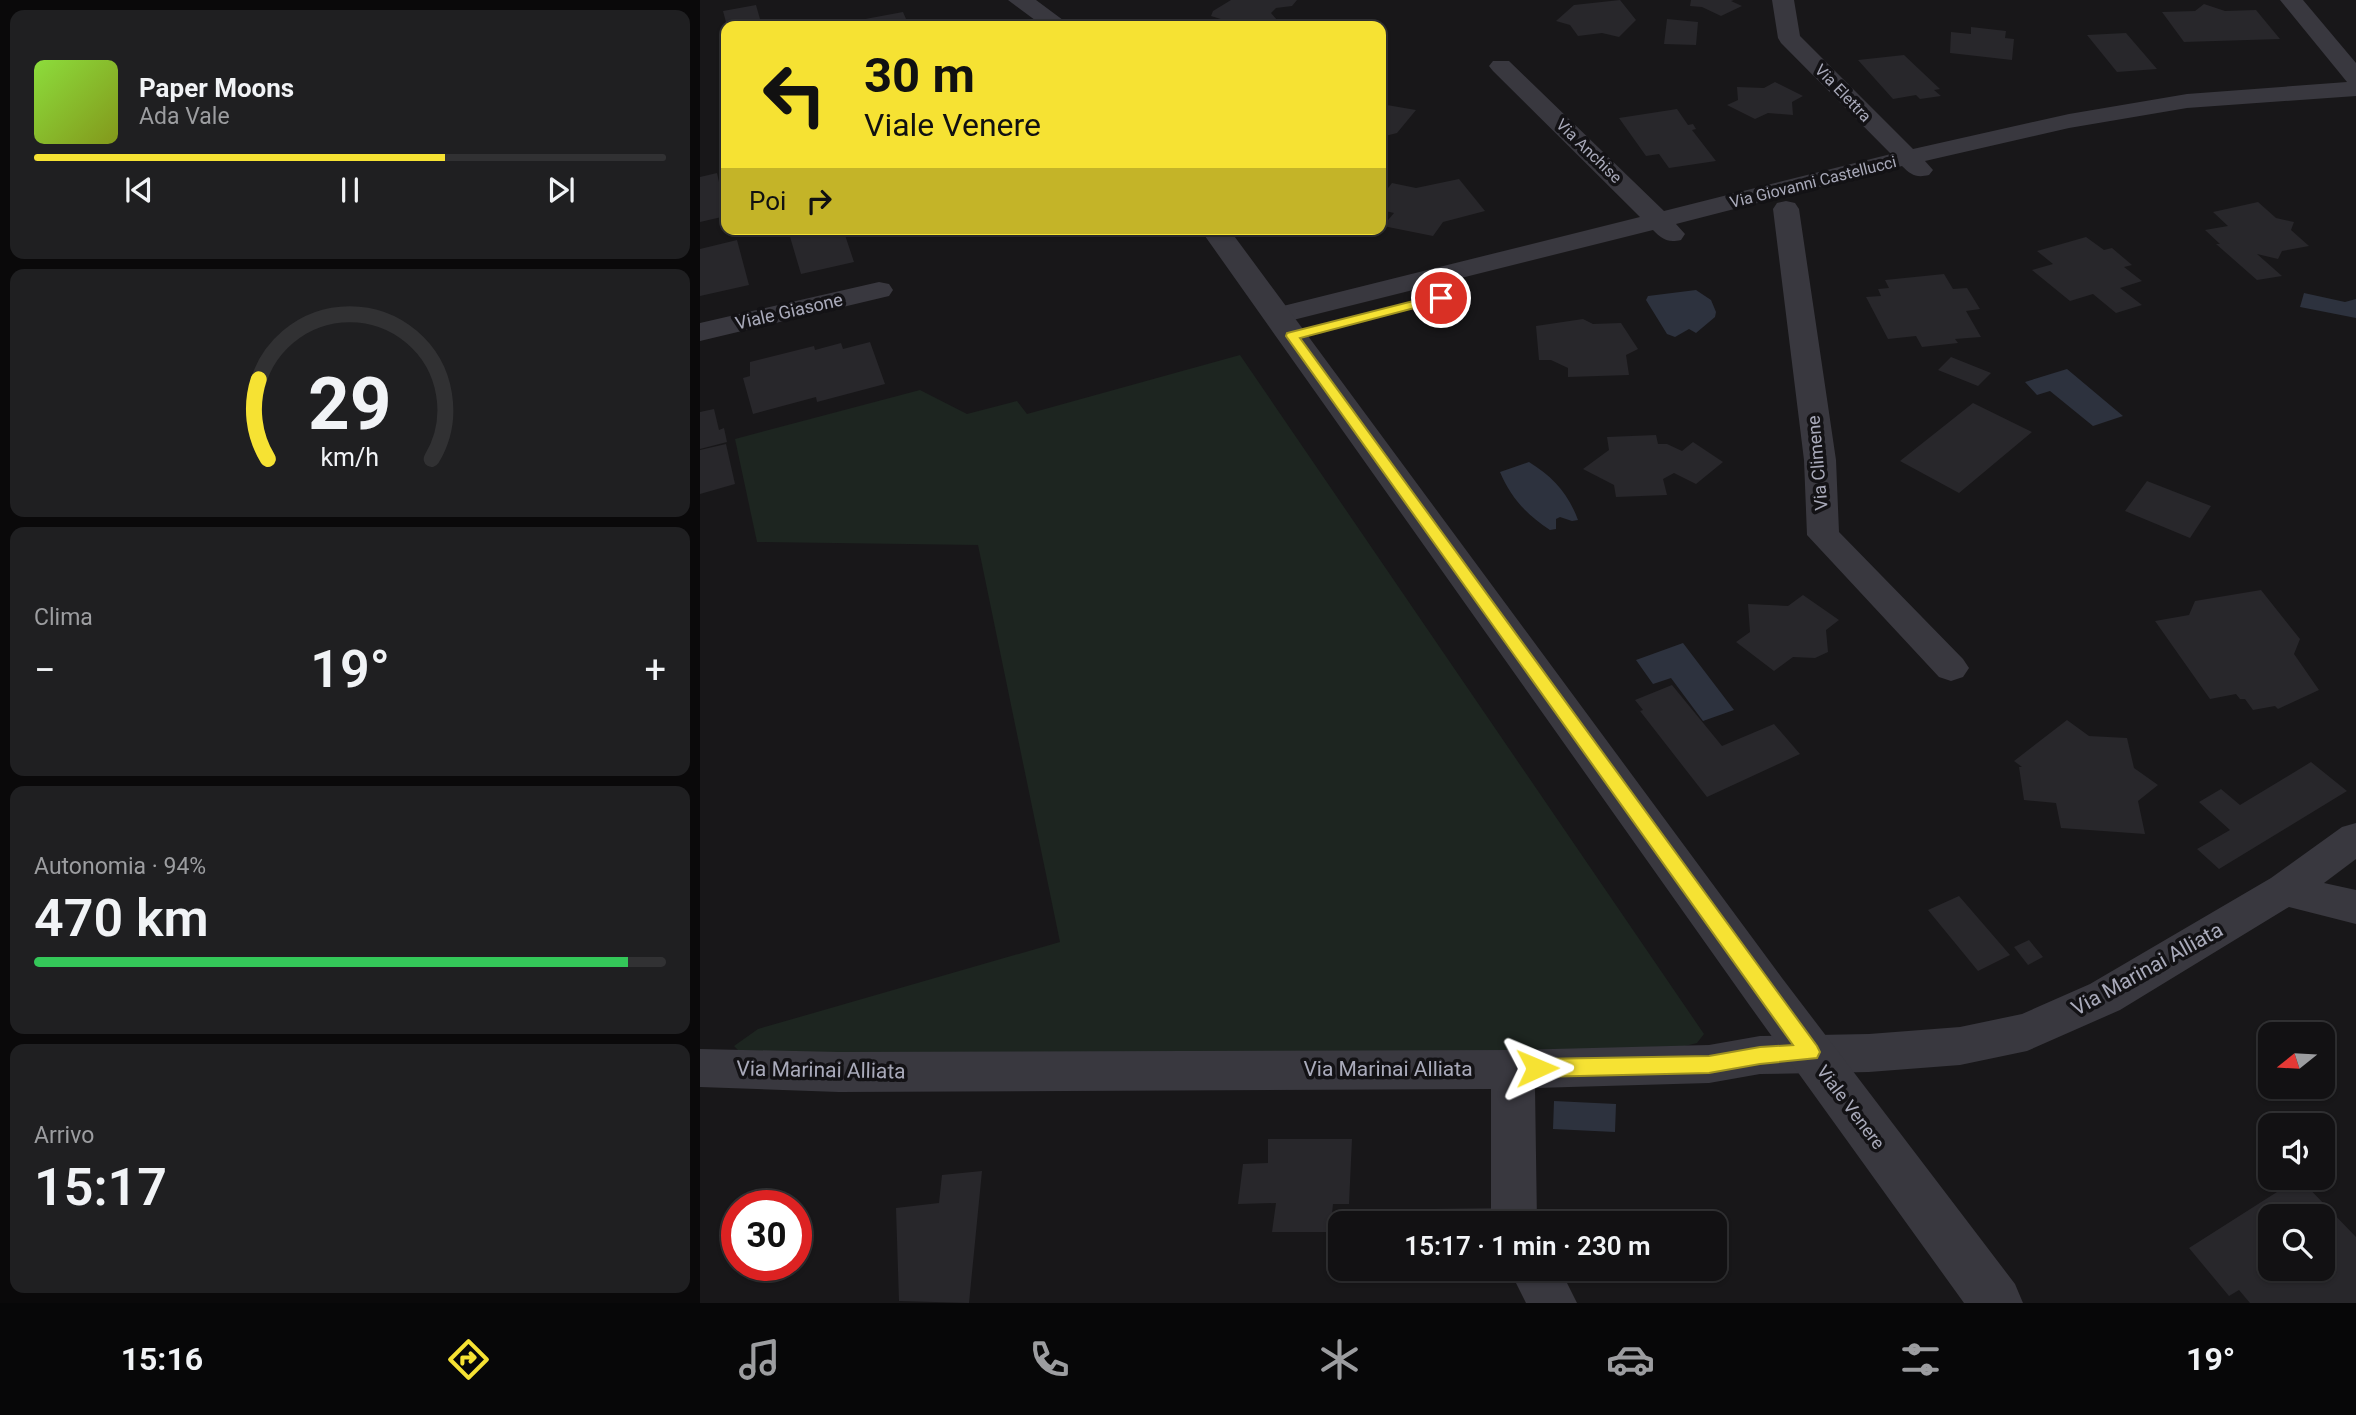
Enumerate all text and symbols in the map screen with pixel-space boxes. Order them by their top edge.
text: 30 m [864,47,975,104]
icon: left [749,49,840,140]
street label: Via Elettra [1811,60,1875,126]
text: Paper Moons [139,73,294,103]
text: Ada Vale [139,103,230,130]
text: Viale Venere [864,106,1041,144]
street label: Via Anchise [1552,115,1626,187]
street label: Via Giovanni Castellucci [1728,152,1898,212]
icon: previous [120,171,158,209]
icon: pause [331,171,369,209]
icon: next [542,171,580,209]
icon: right [800,182,838,220]
text: Poi [749,186,786,216]
pin [1411,268,1471,328]
icon: arrive [1422,279,1460,317]
street label: Viale Giasone [733,288,845,334]
text: 29 [308,361,392,447]
street label: Via Climene [1802,415,1832,511]
text: km/h [321,443,379,472]
text: Clima [34,604,93,631]
text: 19° [310,639,390,700]
text: − [34,648,56,692]
text: + [644,648,666,692]
text: Autonomia · 94% [34,853,206,880]
text: 470 km [34,888,209,949]
street label: Via Marinai Alliata [2067,917,2227,1021]
north arrow [2258,1022,2334,1099]
map controls [2258,1022,2335,1281]
position arrow [1500,1031,1574,1105]
street label: Via Marinai Alliata [736,1057,906,1083]
street label: Via Marinai Alliata [1303,1057,1473,1081]
street label: Viale Venere [1813,1061,1889,1153]
button: sound [2258,1113,2335,1190]
text: Arrivo [34,1122,94,1149]
text: 15:17 [34,1157,167,1218]
speed limit sign: 30 [721,1190,812,1281]
button: search [2258,1204,2335,1281]
text: 15:17 · 1 min · 230 m [1404,1231,1651,1261]
icon: directions [444,1335,493,1384]
icon: music [735,1335,784,1384]
icon: phone [1025,1335,1074,1384]
icon: climate [1315,1335,1364,1384]
icon: car [1606,1335,1655,1384]
icon: filters [1896,1335,1945,1384]
text: 15:16 [121,1340,203,1378]
text: 19° [2186,1340,2235,1378]

